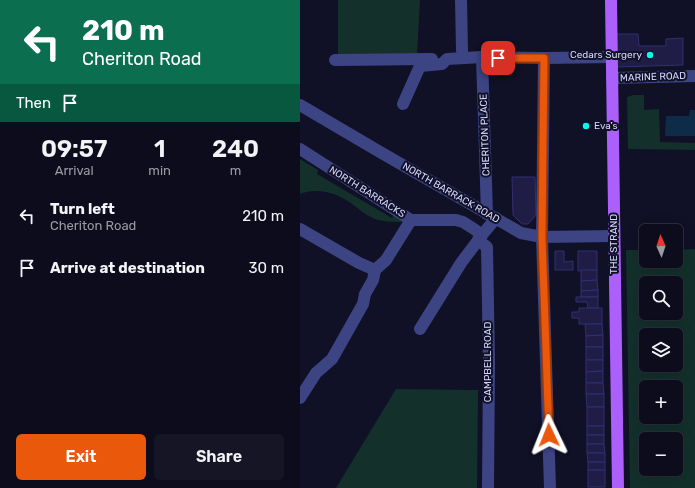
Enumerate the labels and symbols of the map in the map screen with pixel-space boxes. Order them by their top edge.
pin [481,41,515,75]
place label: Cedars Surgery [570,49,642,61]
marker: Cedars Surgery [645,50,655,60]
street label: MARINE ROAD [620,70,686,84]
street label: CHERITON PLACE [478,94,492,176]
place label: Eva's [594,120,618,132]
marker: Eva's [581,121,591,131]
street label: NORTH BARRACK ROAD [400,160,502,226]
street label: NORTH BARRACKS [327,164,407,220]
street label: THE STRAND [608,214,620,274]
north arrow [639,224,683,268]
street label: CAMPBELL ROAD [482,322,494,402]
position arrow [528,414,570,456]

